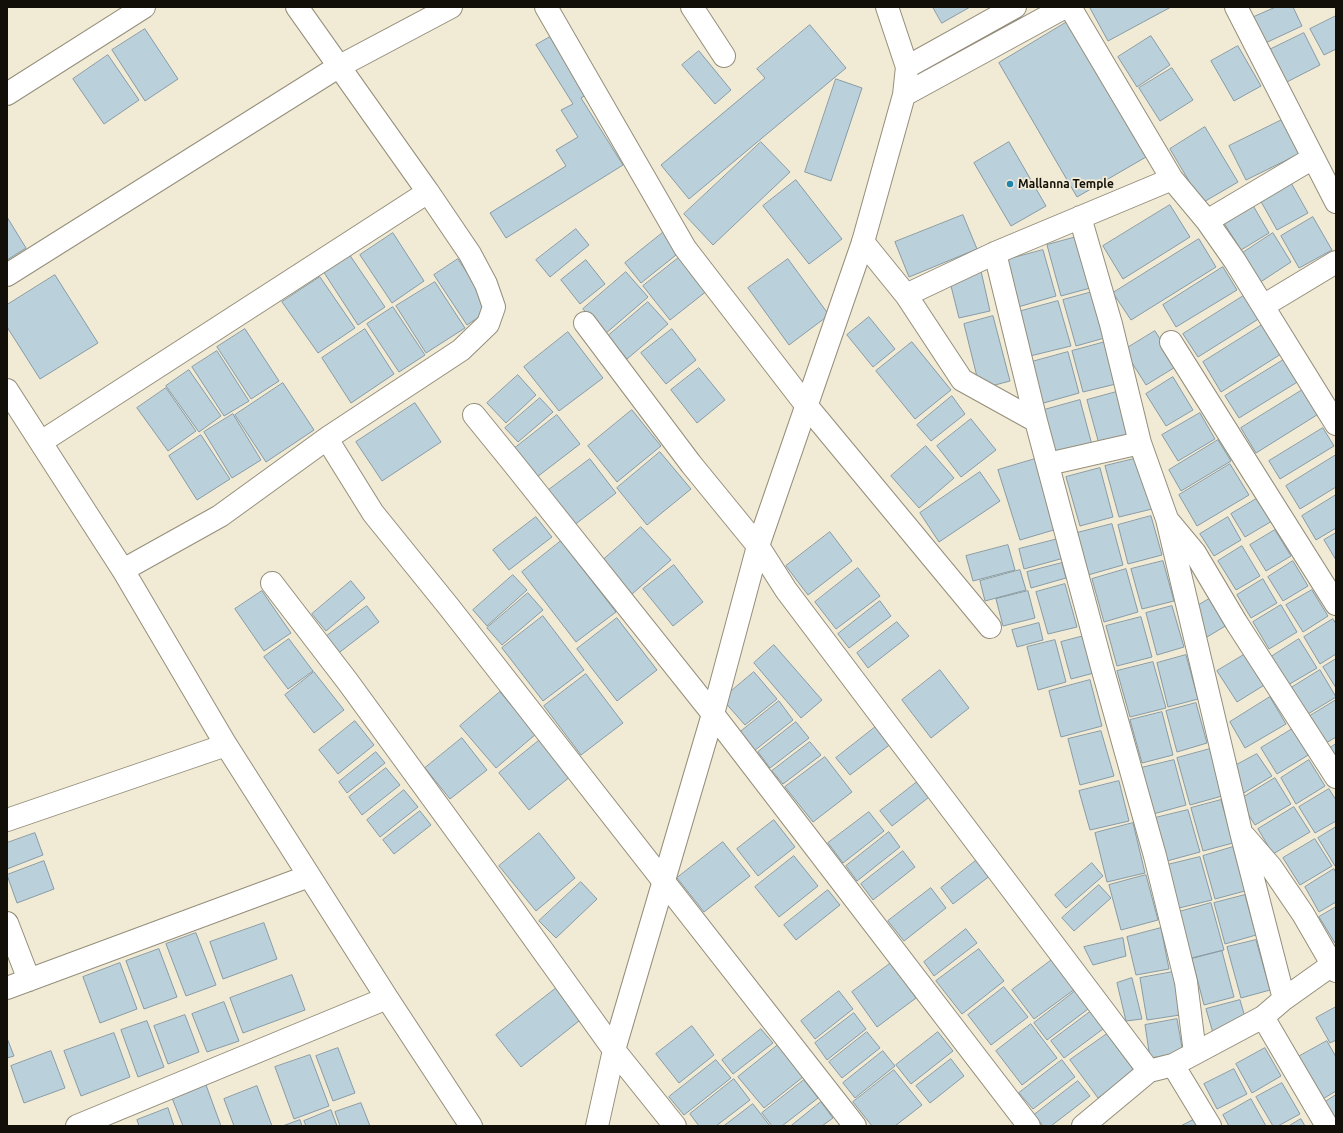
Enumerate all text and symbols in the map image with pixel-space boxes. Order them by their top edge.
place label: Mallanna Temple [1018,177,1114,191]
marker: Mallanna Temple [1005,179,1015,189]

